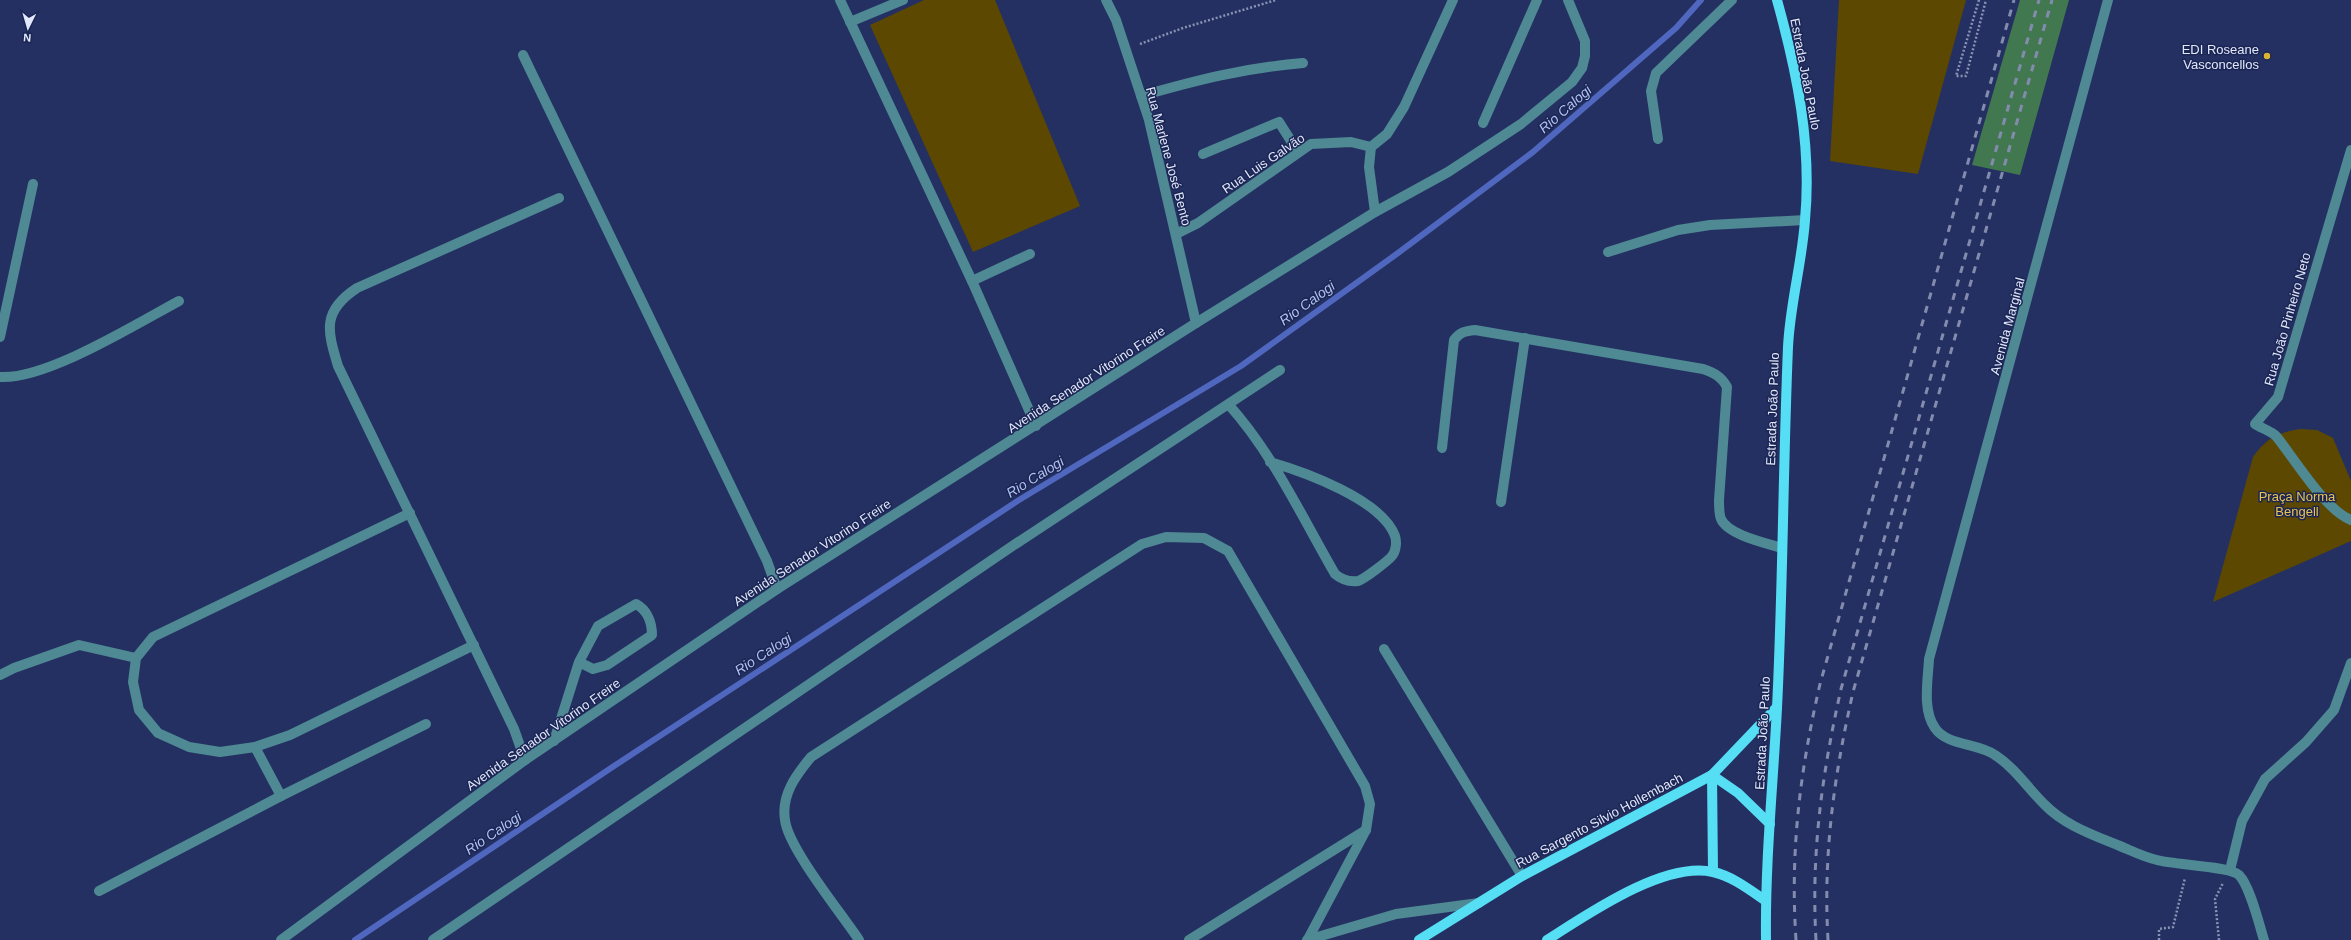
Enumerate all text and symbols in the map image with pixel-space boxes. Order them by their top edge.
north arrow [8,8,48,48]
street label: Estrada João Paulo [1787,17,1824,131]
text: N [23,32,32,44]
place label: EDI Roseane Vasconcellos [2182,42,2259,72]
marker: EDI Roseane Vasconcellos [2262,51,2272,61]
water label: Rio Calogi [1535,81,1595,136]
street label: Rua Marlene José Bento [1143,85,1194,227]
street label: Rua Luis Galvão [1219,130,1307,197]
street label: Rua João Pinheiro Neto [2261,251,2314,388]
street label: Avenida Marginal [1987,276,2028,376]
water label: Rio Calogi [1276,277,1339,328]
street label: Avenida Senador Vitorino Freire [1005,323,1168,436]
street label: Estrada João Paulo [1763,352,1782,466]
water label: Rio Calogi [1003,453,1067,501]
park label: Praça Norma Bengell [2259,489,2336,519]
street label: Avenida Senador Vitorino Freire [731,496,894,609]
water label: Rio Calogi [732,629,795,678]
street label: Avenida Senador Vitorino Freire [463,675,623,793]
street label: Estrada João Paulo [1752,676,1773,790]
street label: Rua Sargento Silvio Hollembach [1513,770,1685,871]
water label: Rio Calogi [462,808,525,858]

